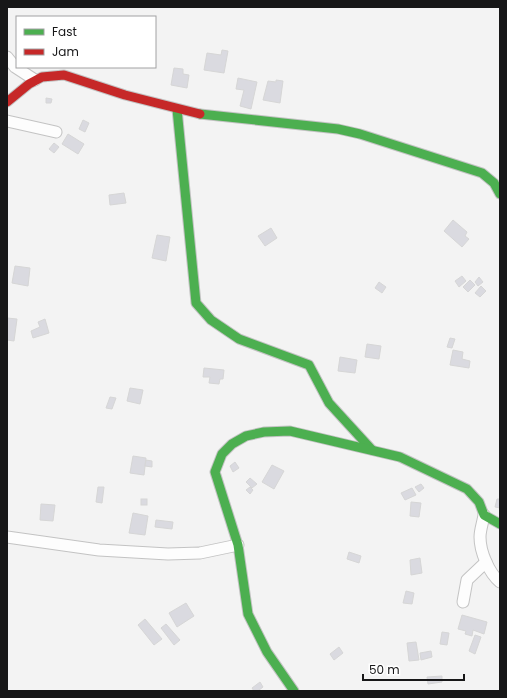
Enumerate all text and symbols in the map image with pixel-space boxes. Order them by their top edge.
legend [16,16,156,68]
text: Fast [52,23,77,40]
text: Jam [52,43,79,60]
scale bar [363,656,464,682]
text: 50 m [369,661,400,678]

